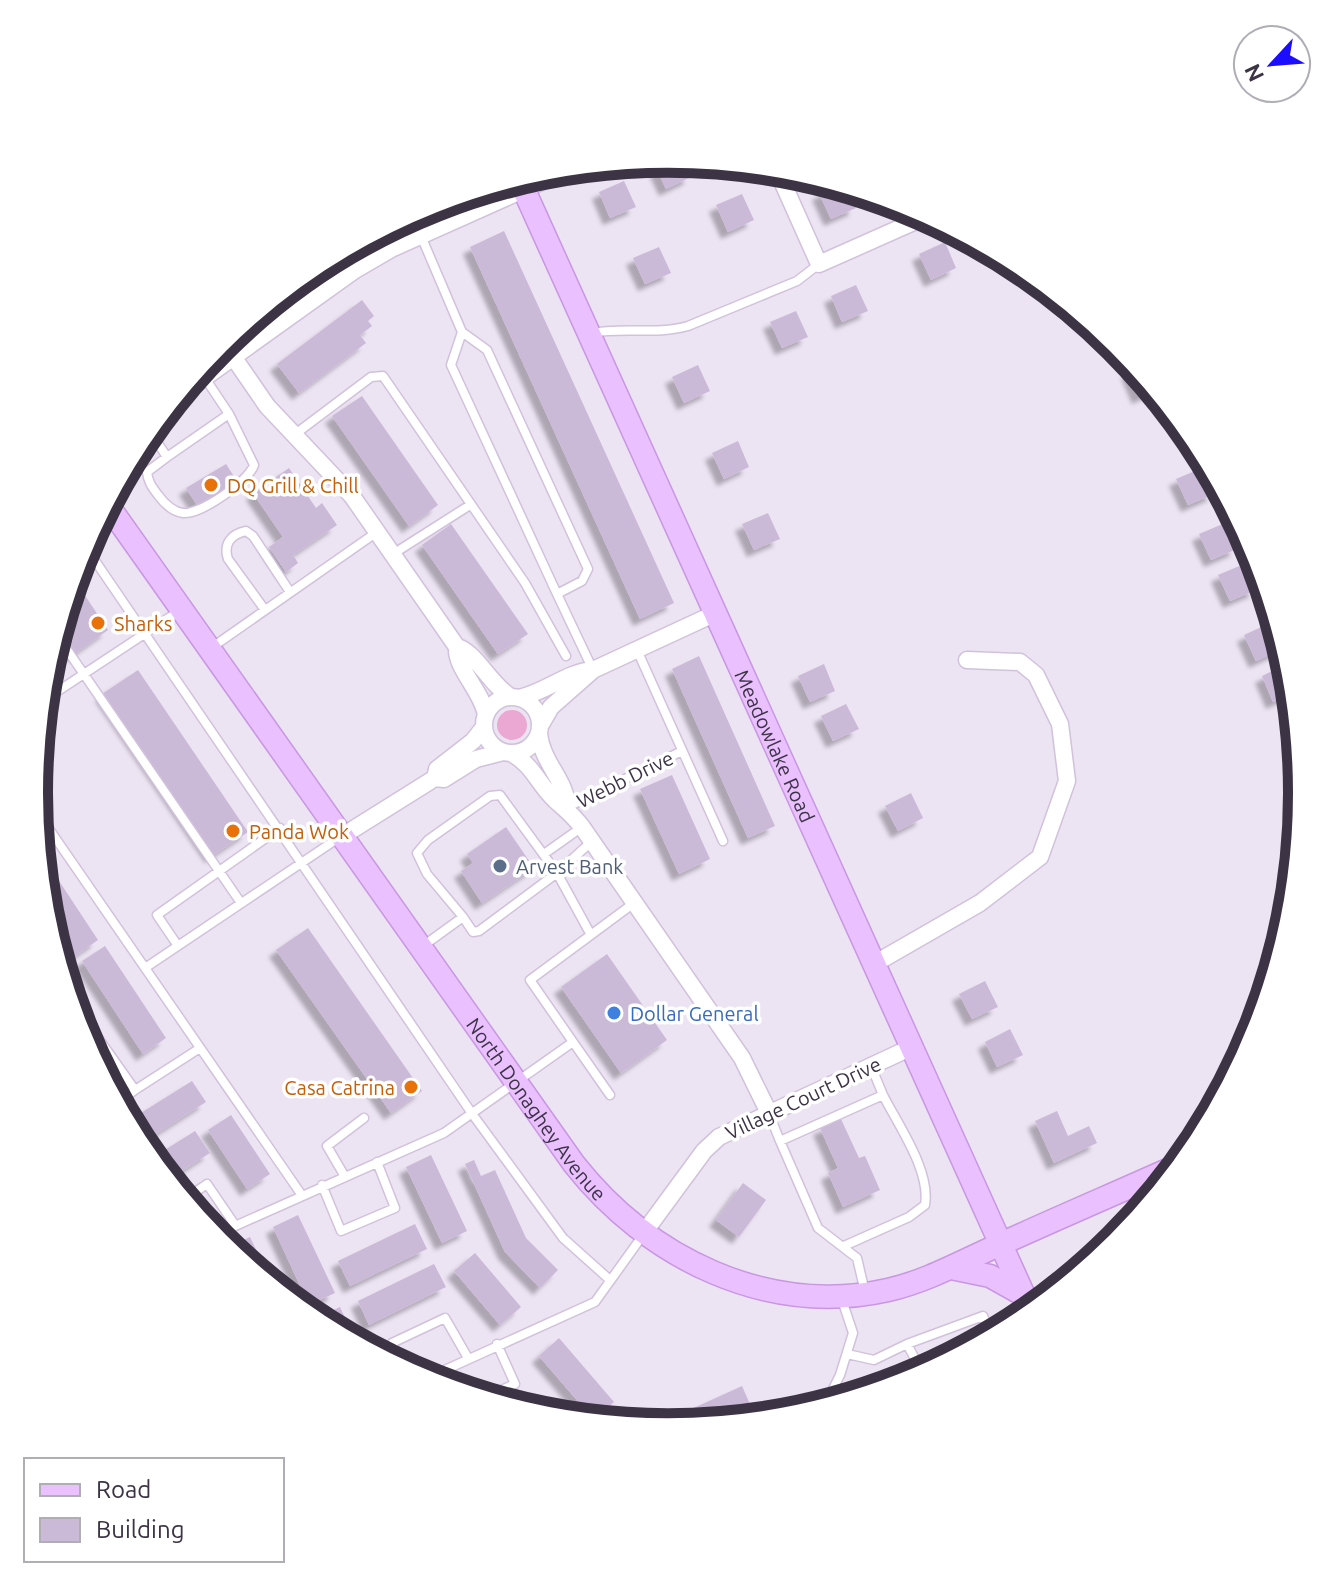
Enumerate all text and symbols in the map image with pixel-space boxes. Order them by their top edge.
north arrow [1232,24,1312,104]
text: N [1239,60,1268,86]
place label: DQ Grill & Chill [227,474,359,497]
marker: DQ Grill & Chill [202,476,220,494]
place label: Sharks [114,612,173,635]
marker: Sharks [89,614,107,632]
street label: Meadowlake Road [731,666,820,826]
street label: Webb Drive [573,746,677,812]
place label: Panda Wok [249,820,349,843]
marker: Panda Wok [224,822,242,840]
place label: Arvest Bank [516,855,623,878]
marker: Arvest Bank [491,857,509,875]
place label: Dollar General [630,1002,759,1025]
marker: Dollar General [605,1004,623,1022]
street label: North Donaghey Avenue [462,1013,611,1205]
street label: Village Court Drive [722,1052,884,1144]
place label: Casa Catrina [284,1076,395,1099]
marker: Casa Catrina [402,1078,420,1096]
legend [24,1458,284,1562]
text: Road [96,1476,151,1503]
text: Building [96,1516,184,1543]

